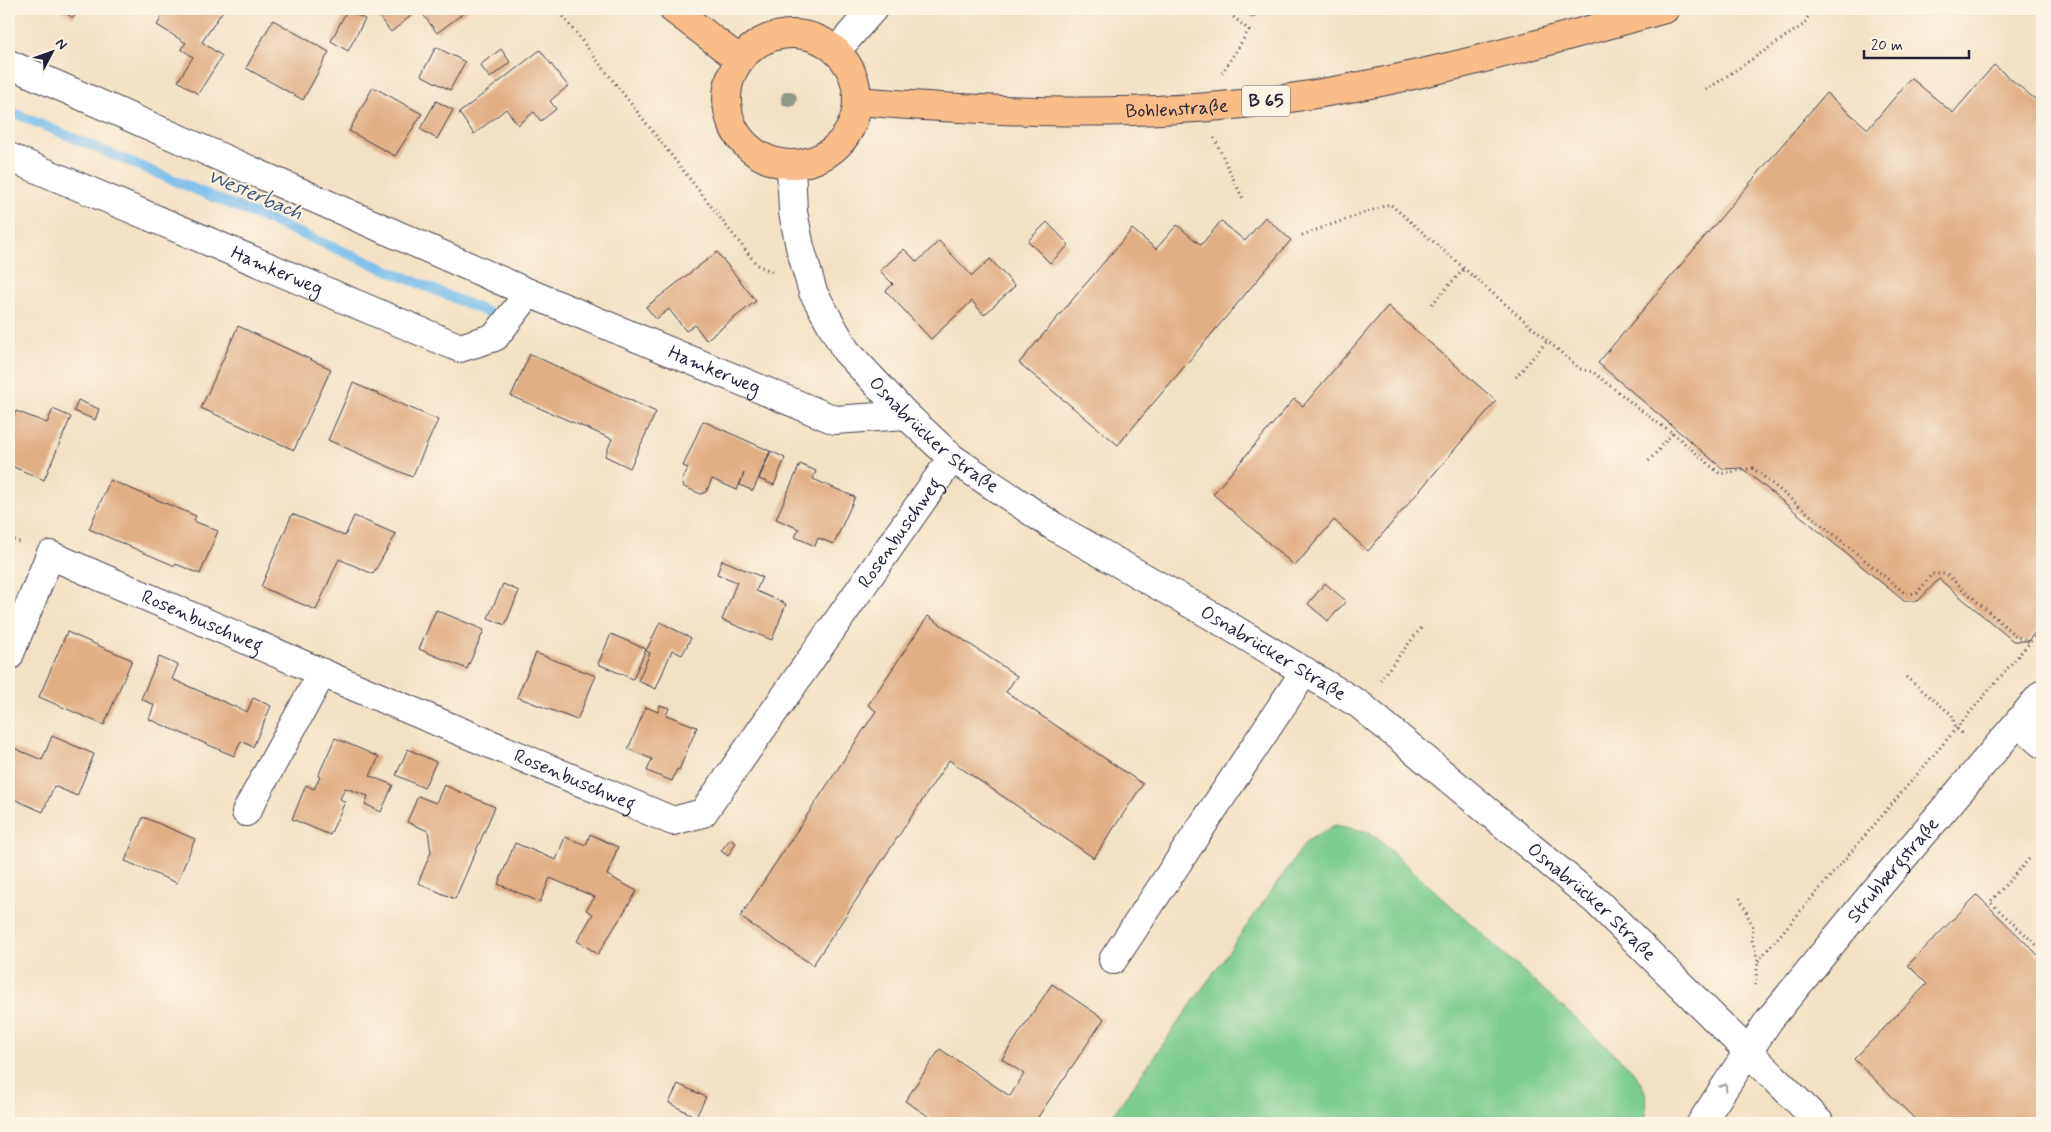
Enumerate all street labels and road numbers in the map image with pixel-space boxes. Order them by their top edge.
road number: B 65 [1242,85,1290,116]
street label: Bohlenstraße [1125,93,1229,124]
street label: Hamkerweg [227,240,327,303]
street label: Hamkerweg [665,340,764,402]
street label: Osnabrücker Straße [864,371,1004,499]
street label: Rosenbuschweg [852,472,950,593]
street label: Rosenbuschweg [138,584,267,661]
street label: Osnabrücker Straße [1196,599,1351,706]
street label: Rosenbuschweg [510,743,640,819]
street label: Strubbergstraße [1841,812,1945,928]
street label: Osnabrücker Straße [1522,837,1662,966]

